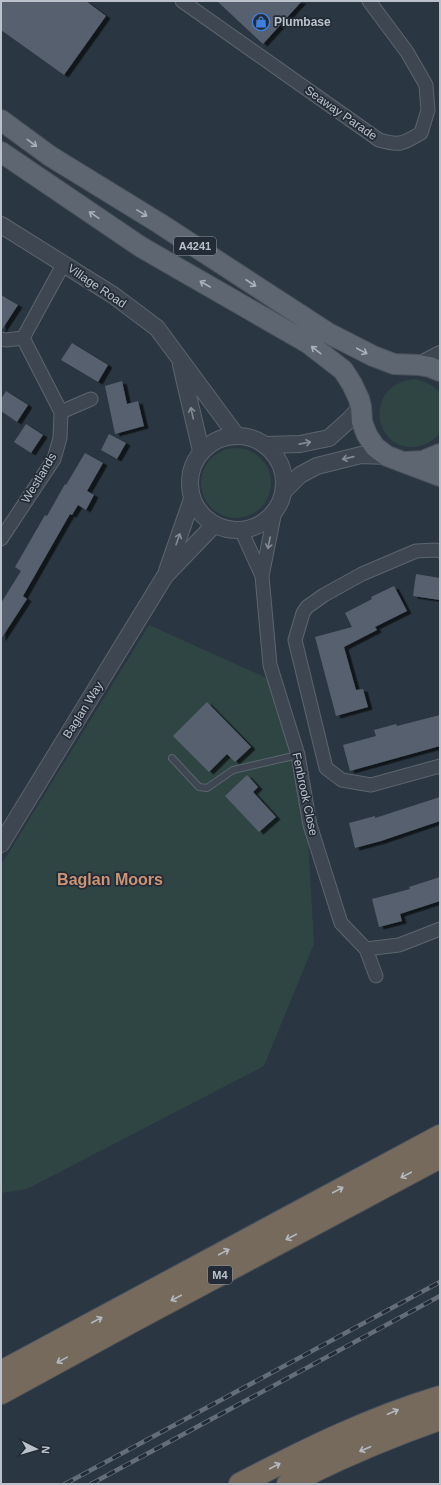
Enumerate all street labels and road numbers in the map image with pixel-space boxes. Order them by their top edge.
street label: Seaway Parade [302,83,380,143]
road number: A4241 [174,237,216,255]
street label: Village Road [65,261,129,311]
street label: Westlands [19,450,59,506]
street label: Baglan Way [60,679,106,741]
street label: Fenbrook Close [289,751,321,837]
road number: M4 [208,1266,232,1284]

